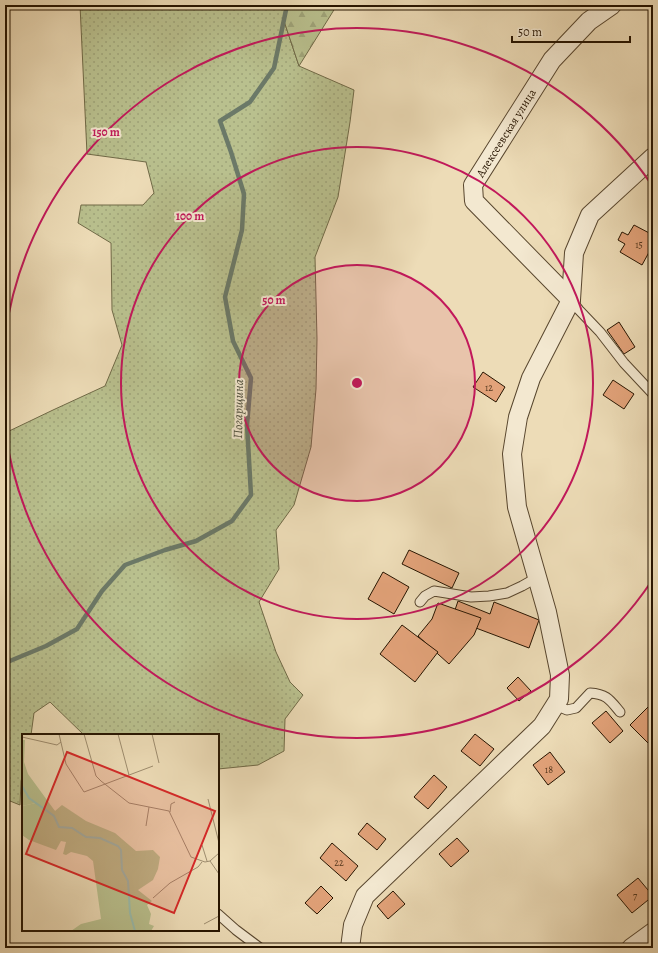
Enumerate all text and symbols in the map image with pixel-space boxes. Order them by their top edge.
scale bar [512,18,630,44]
text: 50 m [518,24,542,40]
street label: Алексеевская улица [472,85,540,181]
text: 150 m [92,124,120,140]
text: 100 m [176,208,204,224]
house number: 15 [635,238,643,251]
text: 50 m [262,292,286,308]
centre of rings [350,376,364,390]
water label: Погарщина [229,379,247,439]
house number: 12 [485,381,493,394]
inset map [22,734,219,931]
house number: 18 [545,763,553,776]
house number: 22 [334,856,344,869]
house number: 7 [633,889,638,902]

